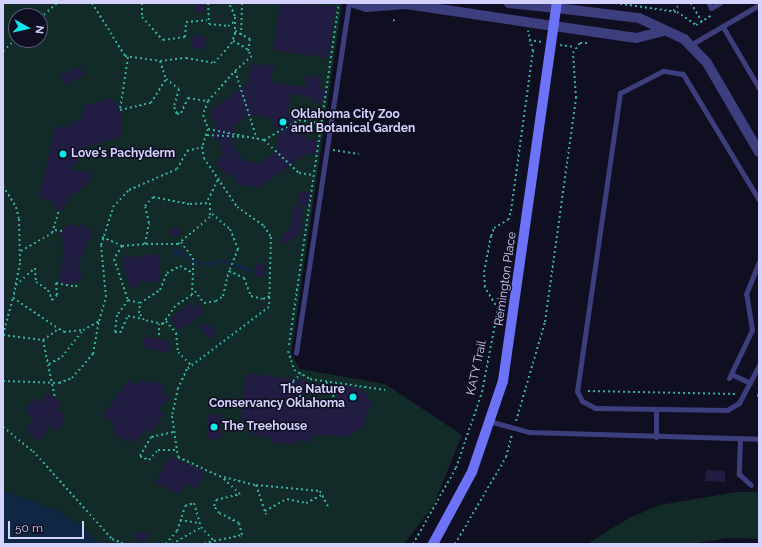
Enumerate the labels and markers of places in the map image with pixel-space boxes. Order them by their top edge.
place label: Oklahoma City Zoo and Botanical Garden [291,108,416,136]
marker: Oklahoma City Zoo and Botanical Garden [278,117,288,127]
place label: Love's Pachyderm [71,147,175,161]
marker: Love's Pachyderm [58,149,68,159]
place label: The Nature Conservancy Oklahoma [209,383,345,411]
marker: The Nature Conservancy Oklahoma [348,392,358,402]
place label: The Treehouse [222,420,308,434]
marker: The Treehouse [209,422,219,432]

